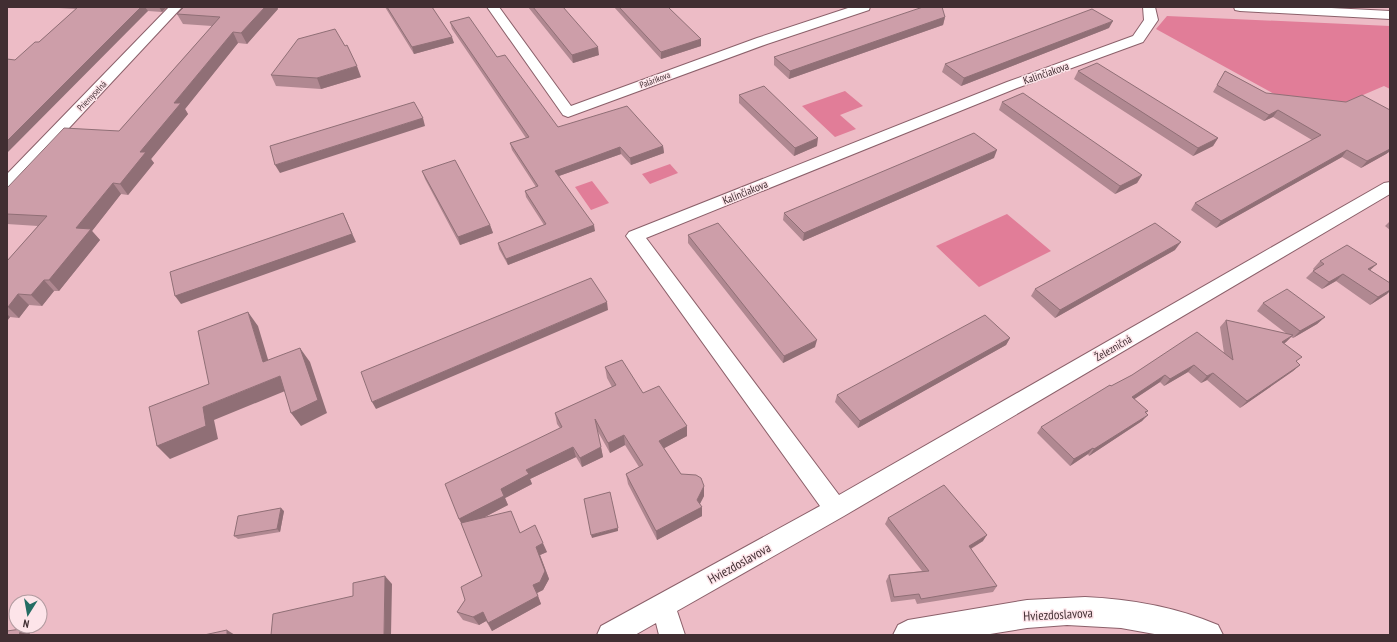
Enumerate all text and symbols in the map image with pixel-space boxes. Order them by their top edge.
street label: Kalinčiakova [1021,59,1071,87]
street label: Palárikova [638,69,672,90]
street label: Priemyselná [75,78,109,113]
street label: Kalinčiakova [720,177,770,207]
street label: Železničná [1092,332,1134,364]
street label: Hviezdoslavova [705,539,774,588]
north arrow [8,594,48,634]
street label: Hviezdoslavova [1023,604,1093,625]
text: N [22,616,30,631]

